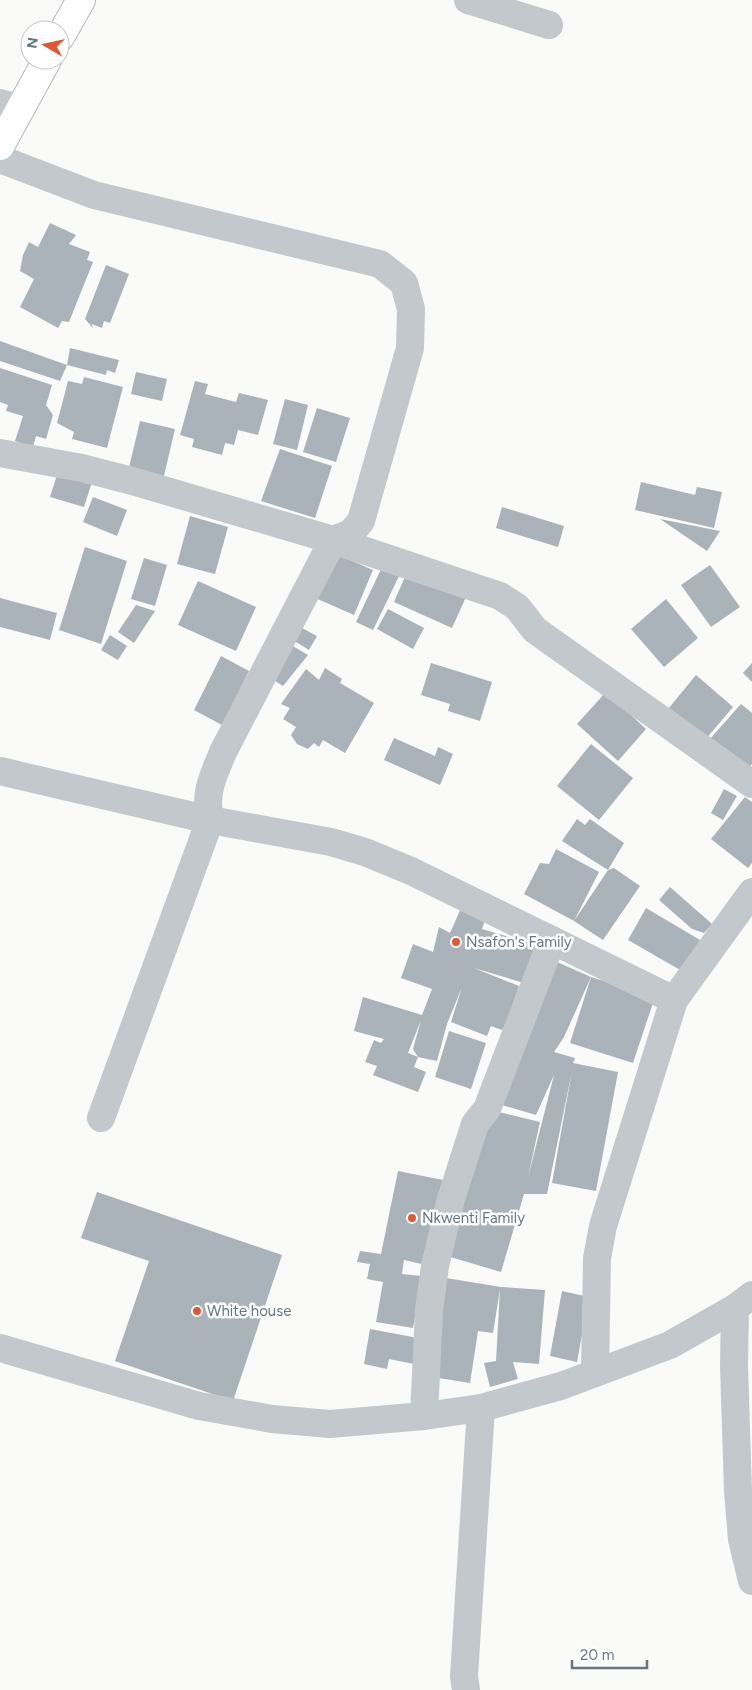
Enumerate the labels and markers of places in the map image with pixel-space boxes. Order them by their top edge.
place label: Nsafon's Family [466,933,572,951]
marker: Nsafon's Family [450,936,462,948]
place label: Nkwenti Family [422,1209,525,1227]
marker: Nkwenti Family [406,1212,418,1224]
place label: White house [207,1302,291,1320]
marker: White house [191,1305,203,1317]

